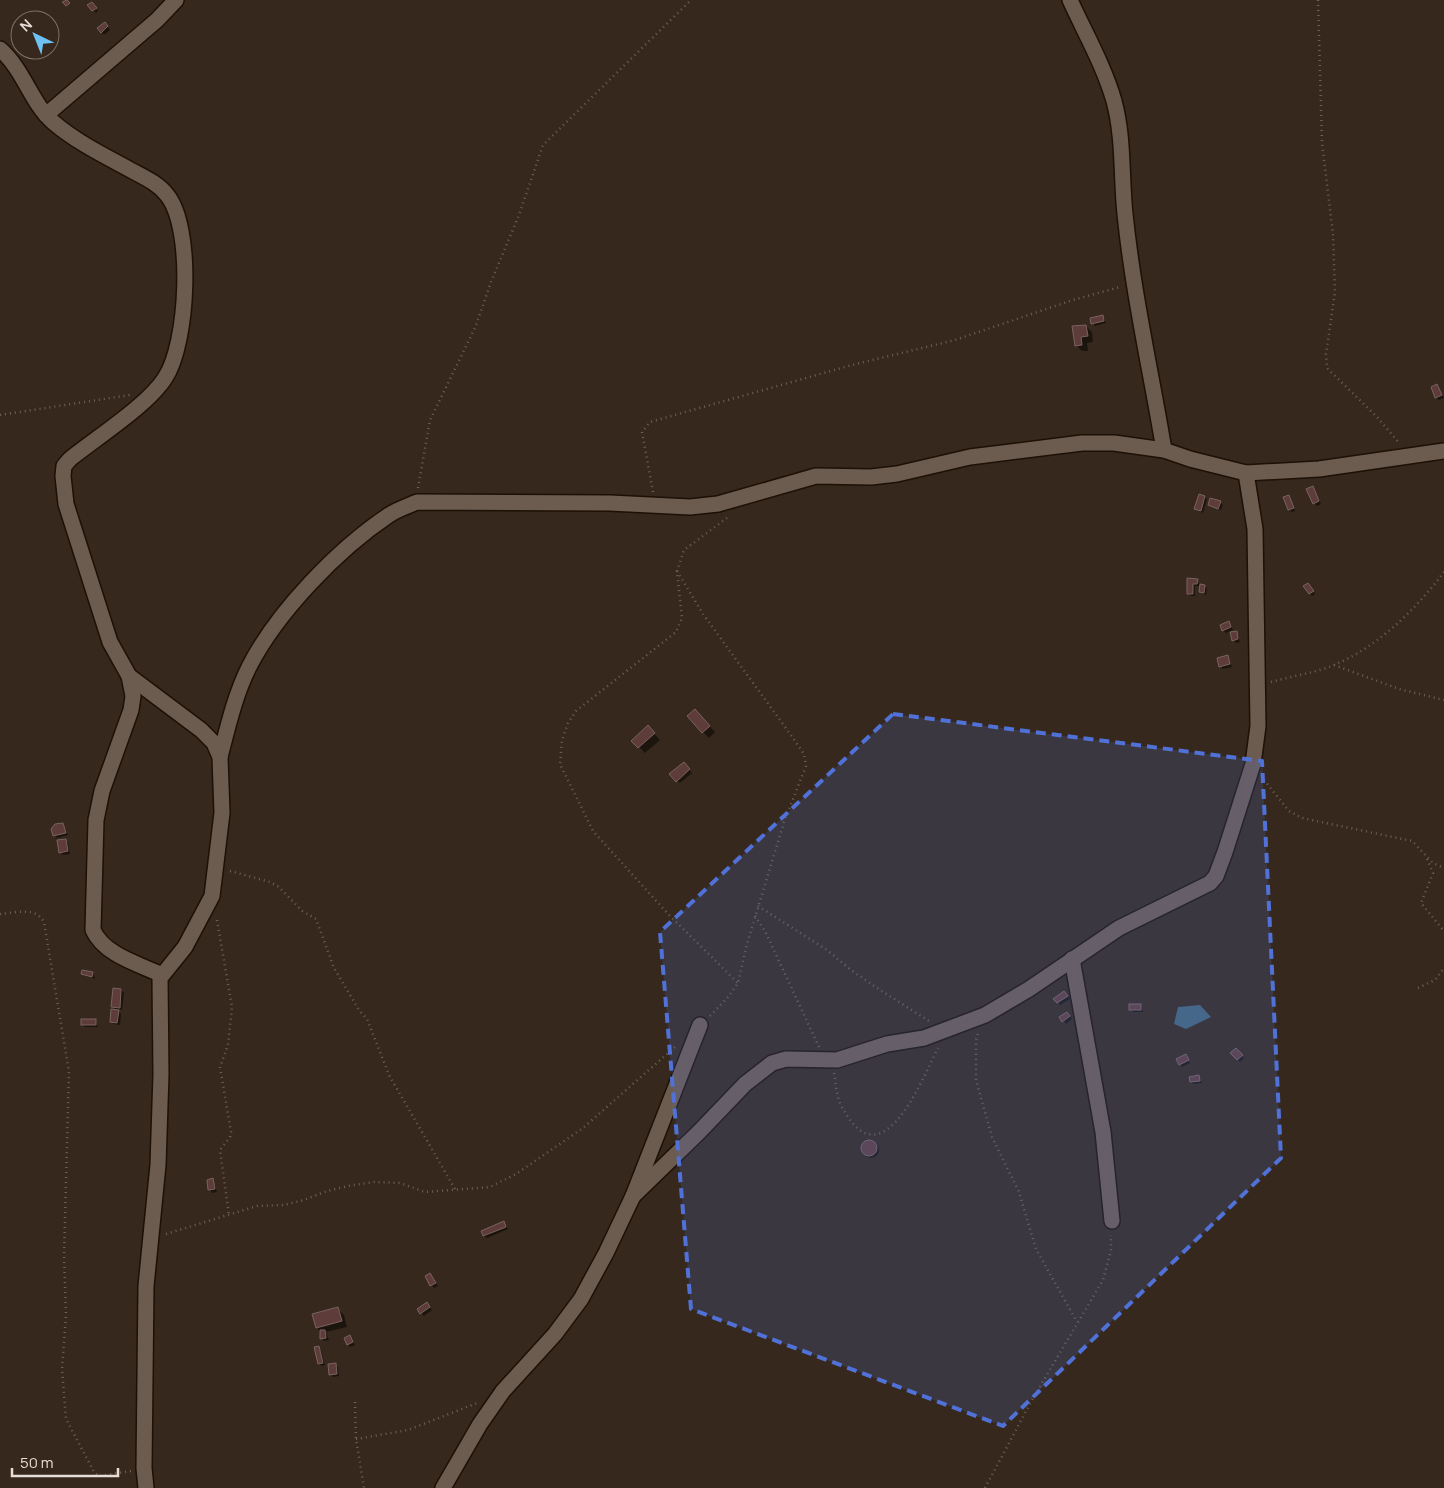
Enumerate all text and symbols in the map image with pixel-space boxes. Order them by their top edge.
north arrow [10,10,60,60]
text: N [16,15,36,36]
scale bar [12,1446,119,1478]
text: 50 m [20,1452,54,1473]

